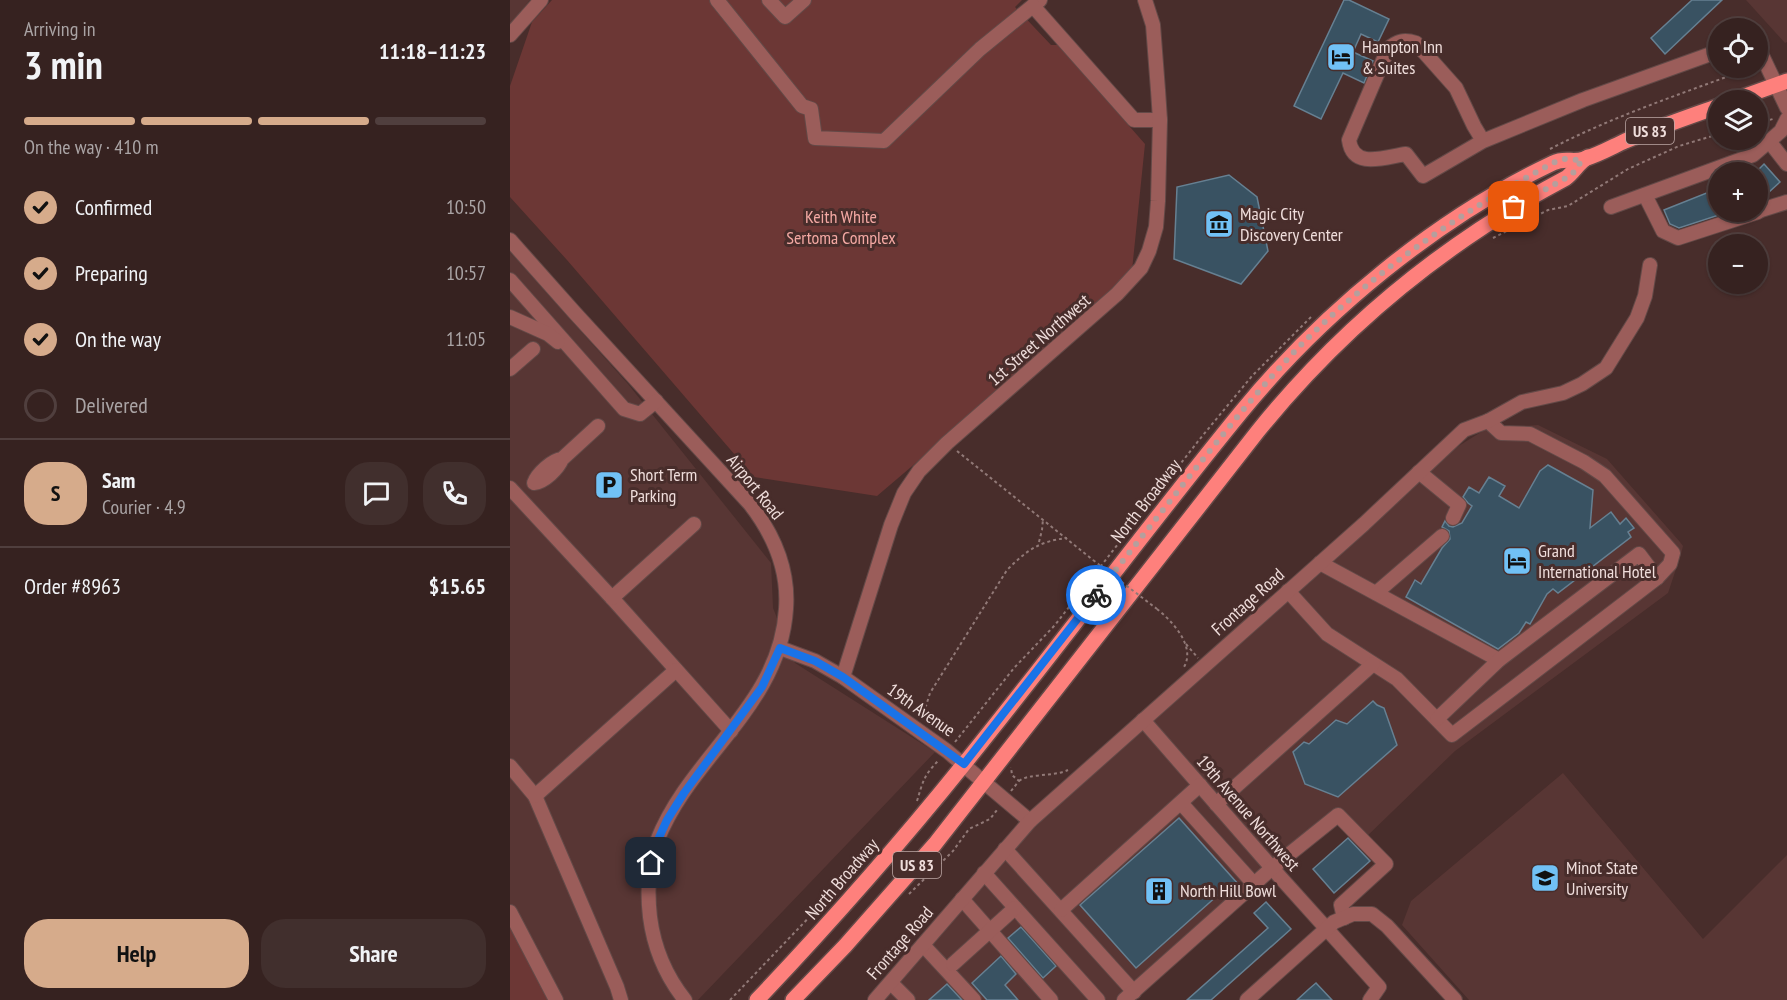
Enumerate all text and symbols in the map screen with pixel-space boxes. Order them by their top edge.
text: Arriving in [24,16,96,42]
map controls [1708,18,1768,294]
button: locate [1708,18,1768,78]
place label: Hampton Inn & Suites [1362,35,1443,79]
text: 11:18–11:23 [379,37,486,65]
text: 3 min [24,39,103,90]
hotel icon: Hampton Inn & Suites [1325,41,1357,73]
button: layers [1708,90,1768,150]
road number: US 83 [1626,118,1674,144]
text: On the way · 410 m [24,134,159,160]
button: + [1708,162,1768,222]
pin [1488,181,1539,232]
icon: bag [1497,190,1530,223]
icon: check [24,191,57,224]
text: Confirmed [75,193,152,221]
text: 10:50 [446,194,486,220]
place label: Magic City Discovery Center [1240,202,1343,246]
park label: Keith White Sertoma Complex [786,205,896,249]
museum icon: Magic City Discovery Center [1203,208,1235,240]
button: − [1708,234,1768,294]
icon: check [24,257,57,290]
text: Preparing [75,259,148,287]
text: 10:57 [446,260,486,286]
street label: 1st Street Northwest [983,289,1095,391]
icon: check [24,323,57,356]
text: On the way [75,325,161,353]
text: 11:05 [446,326,486,352]
text: Delivered [75,391,148,419]
street label: Airport Road [722,449,789,524]
street label: North Broadway [1106,454,1186,547]
button: chat [345,462,408,525]
button: phone [423,462,486,525]
place label: Short Term Parking [630,463,697,507]
text: Sam [102,466,135,494]
parking icon: Short Term Parking [593,469,625,501]
text: S [51,479,60,507]
text: Courier · 4.9 [102,494,186,520]
place label: Grand International Hotel [1538,539,1657,583]
hotel icon: Grand International Hotel [1501,545,1533,577]
street label: Frontage Road [1207,563,1289,640]
courier [1066,565,1126,625]
text: Order #8963 [24,572,121,600]
text: $15.65 [429,572,486,600]
icon: bike [1080,579,1113,612]
street label: 19th Avenue [883,678,960,741]
street label: 19th Avenue Northwest [1192,750,1305,875]
street label: North Broadway [800,833,883,924]
pin [625,837,676,888]
icon: home [634,846,667,879]
road number: US 83 [893,852,941,878]
place label: Minot State University [1566,856,1638,900]
school or university icon: Minot State University [1529,862,1561,894]
building icon: North Hill Bowl [1143,875,1175,907]
place label: North Hill Bowl [1180,879,1277,902]
street label: Frontage Road [861,901,938,984]
button: Help [24,919,249,988]
button: Share [261,919,486,988]

